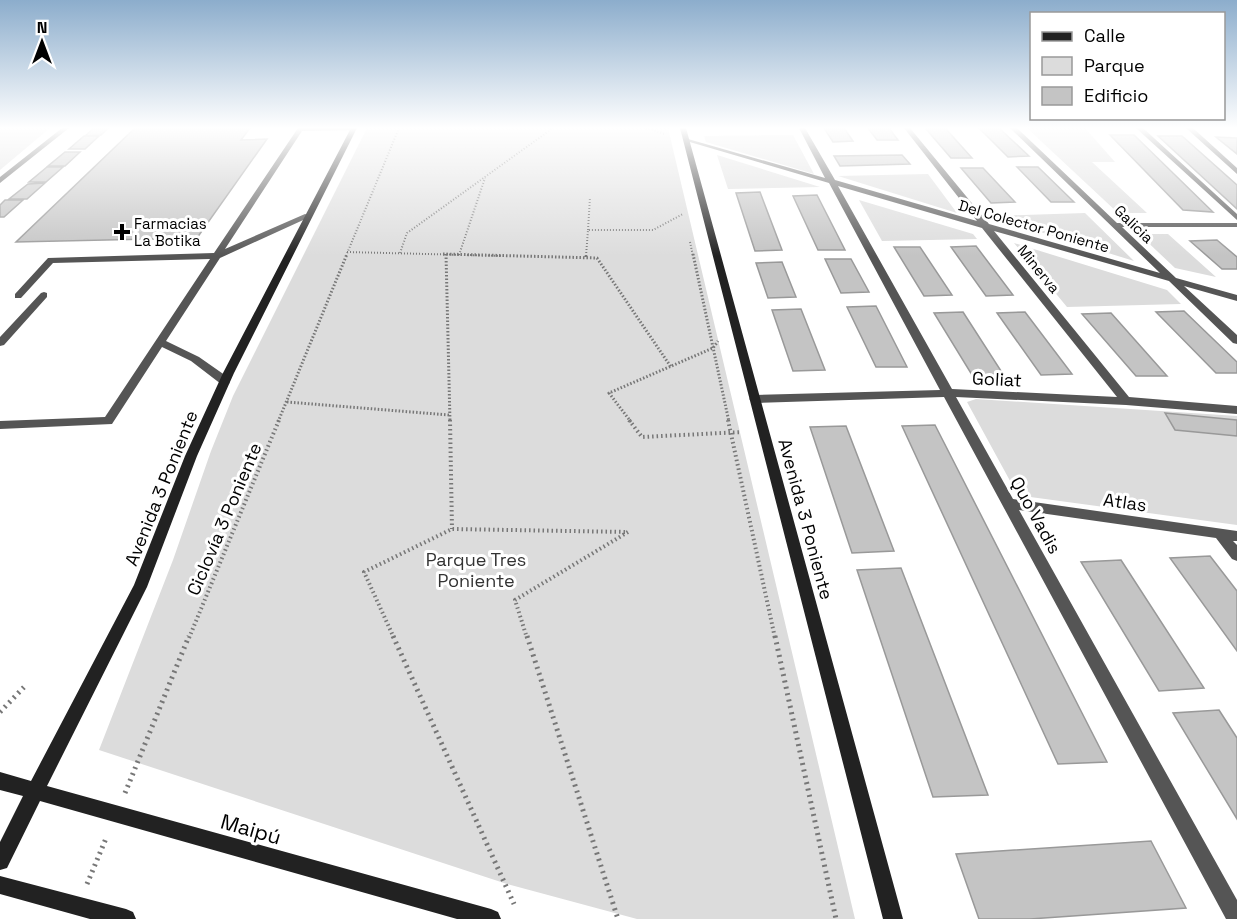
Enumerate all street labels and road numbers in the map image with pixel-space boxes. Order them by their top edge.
street label: Del Colector Poniente [956,195,1112,257]
street label: Galicia [1110,201,1158,247]
street label: Minerva [1014,241,1065,297]
street label: Goliat [971,366,1023,392]
street label: Avenida 3 Poniente [119,407,203,569]
street label: Avenida 3 Poniente [773,436,839,602]
street label: Ciclovía 3 Poniente [181,439,267,599]
street label: Quo Vadis [1005,472,1067,558]
street label: Atlas [1102,488,1148,516]
street label: Maipú [218,808,284,850]

